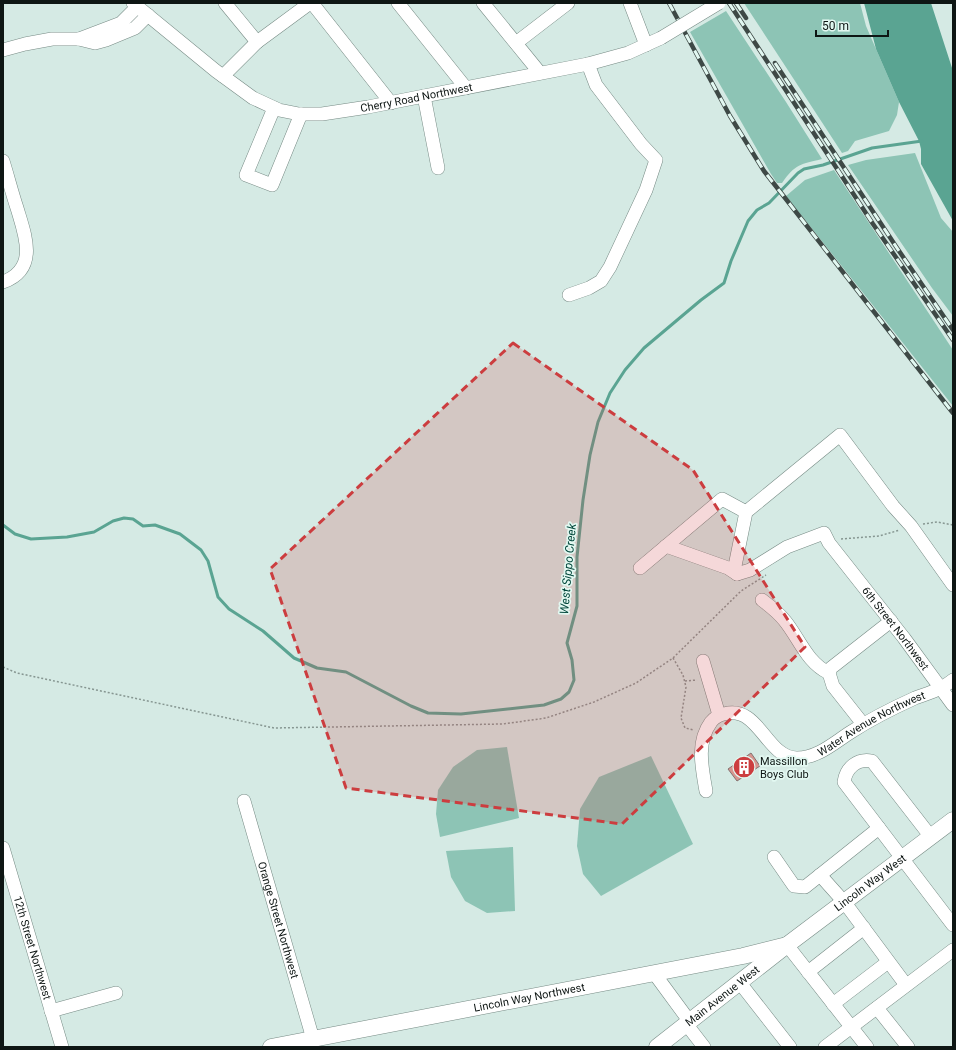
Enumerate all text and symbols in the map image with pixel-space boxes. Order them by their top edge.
scale bar [816,12,888,38]
text: 50 m [822,19,849,33]
street label: Cherry Road Northwest [360,81,474,115]
water label: West Sippo Creek [557,522,579,615]
street label: 6th Street Northwest [859,584,932,673]
street label: Water Avenue Northwest [816,689,927,759]
building icon: Massillon Boys Club [731,754,757,780]
place label: Massillon Boys Club [760,755,809,781]
street label: Lincoln Way West [832,852,909,914]
street label: Orange Street Northwest [255,860,301,981]
street label: 12th Street Northwest [11,894,54,1002]
street label: Main Avenue West [683,963,763,1029]
street label: Lincoln Way Northwest [473,981,586,1015]

